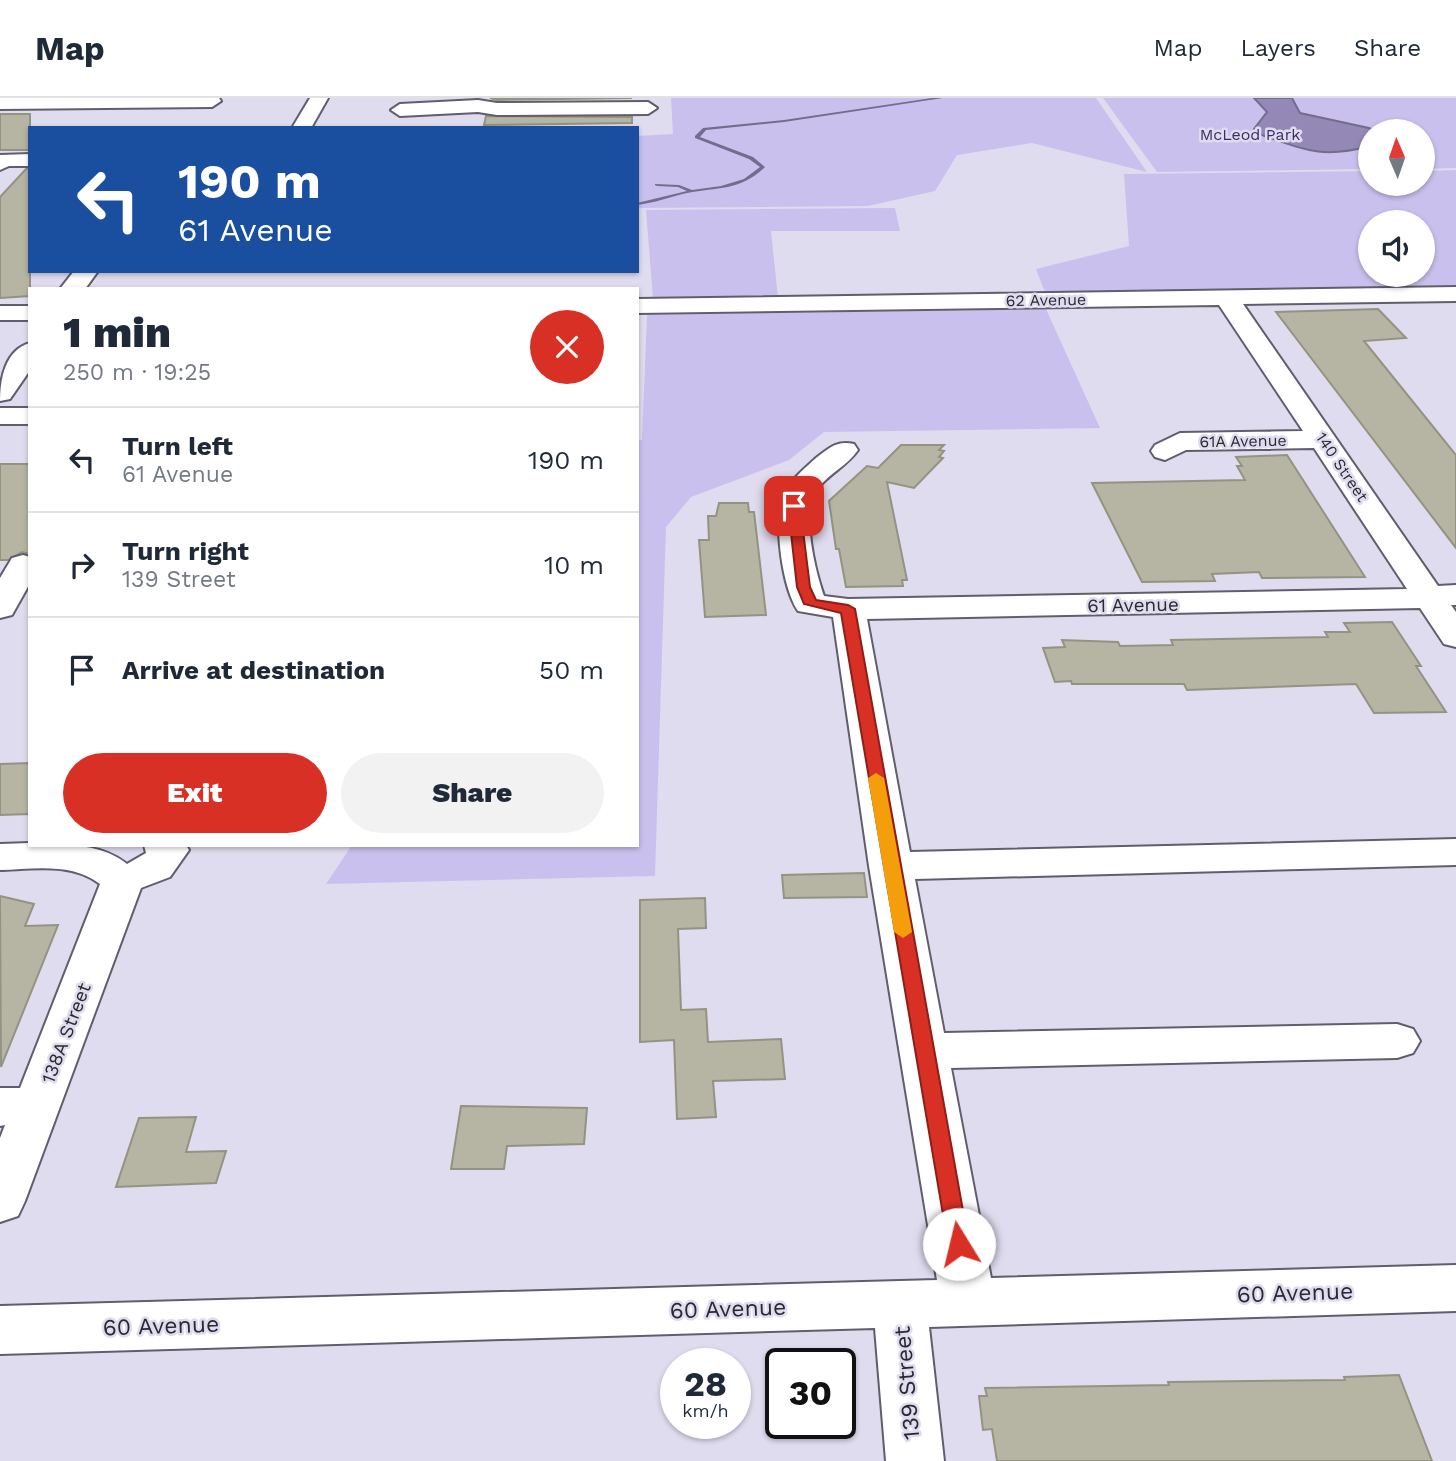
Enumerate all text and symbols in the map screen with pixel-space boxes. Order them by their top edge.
text: Map [35,29,105,68]
text: Map [1154,34,1202,62]
text: Layers [1240,34,1316,62]
text: Share [1354,34,1421,62]
north arrow [1358,119,1435,196]
map controls [1358,119,1435,287]
park label: McLeod Park [1200,125,1300,144]
text: 190 m [178,152,321,210]
icon: left [63,154,154,245]
button: sound [1358,210,1435,287]
text: 61 Avenue [178,211,333,249]
street label: 62 Avenue [1006,290,1086,310]
text: 1 min [63,308,171,357]
button: close [530,310,604,384]
text: 250 m · 19:25 [63,359,211,386]
street label: 140 Street [1312,429,1372,506]
text: Turn left [122,431,233,461]
street label: 61A Avenue [1199,431,1287,451]
icon: left [63,441,101,479]
text: 190 m [528,445,604,475]
text: 61 Avenue [122,461,233,488]
pin [764,476,824,536]
icon: arrive [775,487,813,525]
text: Turn right [122,536,249,566]
icon: right [63,546,101,584]
text: 10 m [544,550,604,580]
text: 139 Street [122,566,236,593]
street label: 61 Avenue [1087,593,1179,617]
icon: arrive [63,651,101,689]
text: Arrive at destination [122,655,385,685]
text: 50 m [539,655,604,685]
button: Exit [63,753,327,833]
button: Share [341,753,604,833]
street label: 138A Street [36,980,96,1086]
position arrow [922,1207,996,1281]
street label: 60 Avenue [1236,1277,1354,1309]
street label: 60 Avenue [669,1293,787,1325]
street label: 60 Avenue [102,1310,220,1342]
street label: 139 Street [889,1325,925,1441]
speed limit sign: 30 [765,1348,856,1439]
text: 28 [684,1363,727,1405]
text: km/h [682,1400,729,1421]

